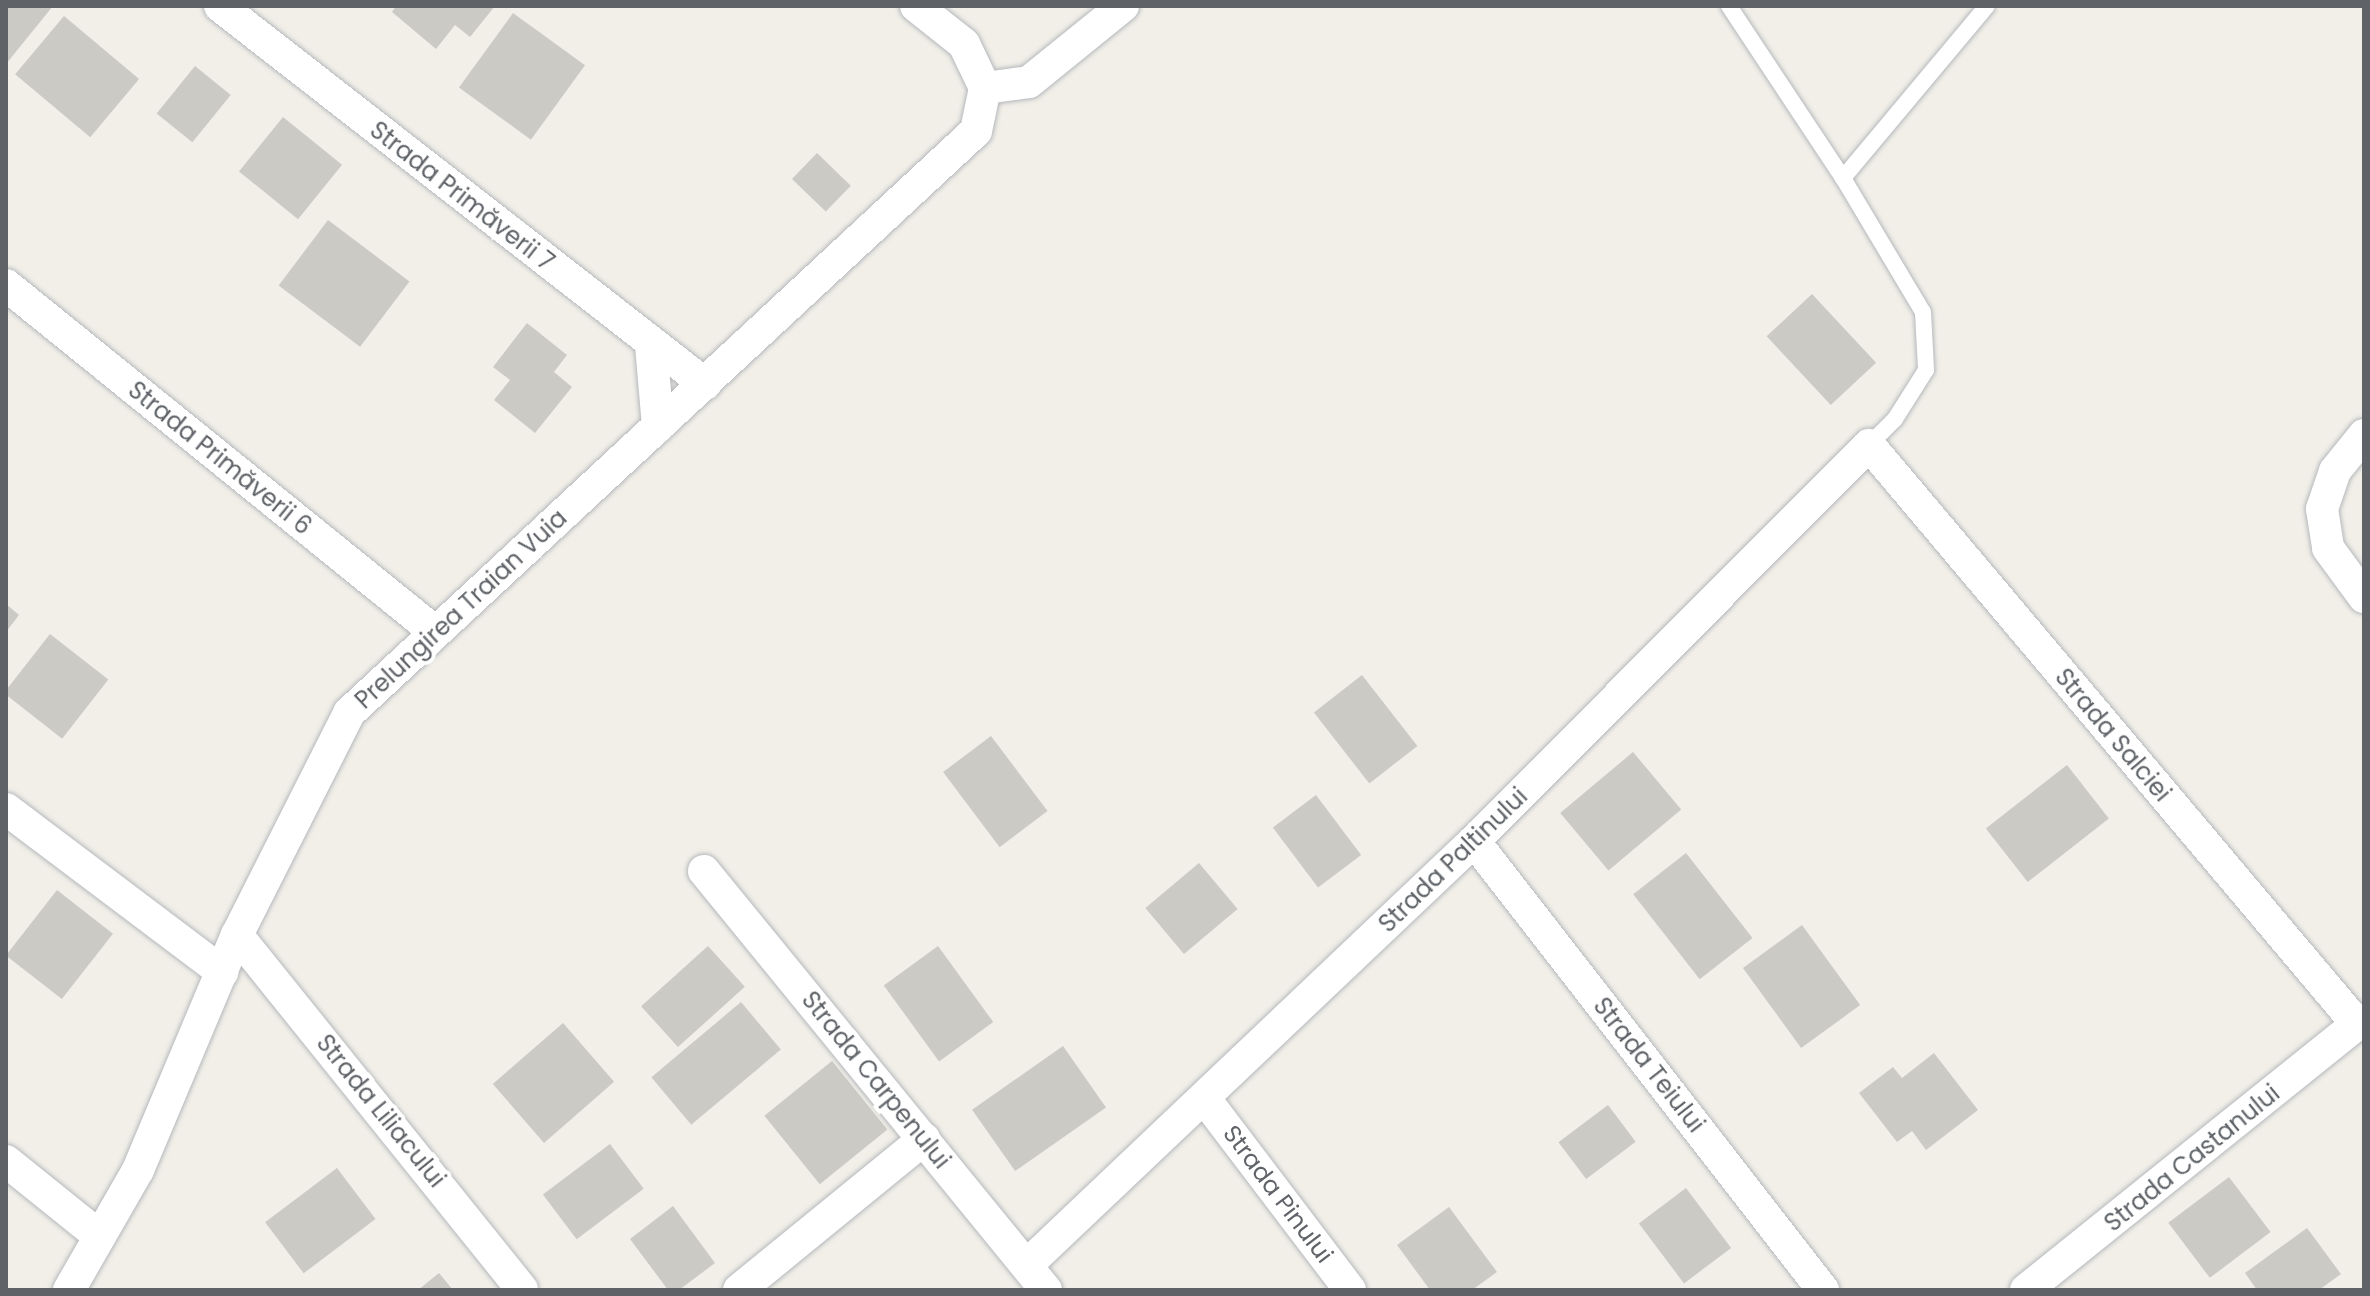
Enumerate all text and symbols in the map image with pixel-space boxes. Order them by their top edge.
street label: Strada Primăverii 7 [364,115,560,277]
street label: Strada Primăverii 6 [123,375,317,541]
street label: Prelungirea Traian Vuia [349,503,573,715]
street label: Strada Salciei [2049,663,2177,807]
street label: Strada Paltinului [1373,782,1533,938]
street label: Strada Carpenului [796,986,956,1174]
street label: Strada Teiului [1587,992,1711,1138]
street label: Strada Liliacului [311,1029,451,1193]
street label: Strada Castanului [2099,1079,2285,1237]
street label: Strada Pinului [1217,1120,1339,1268]

